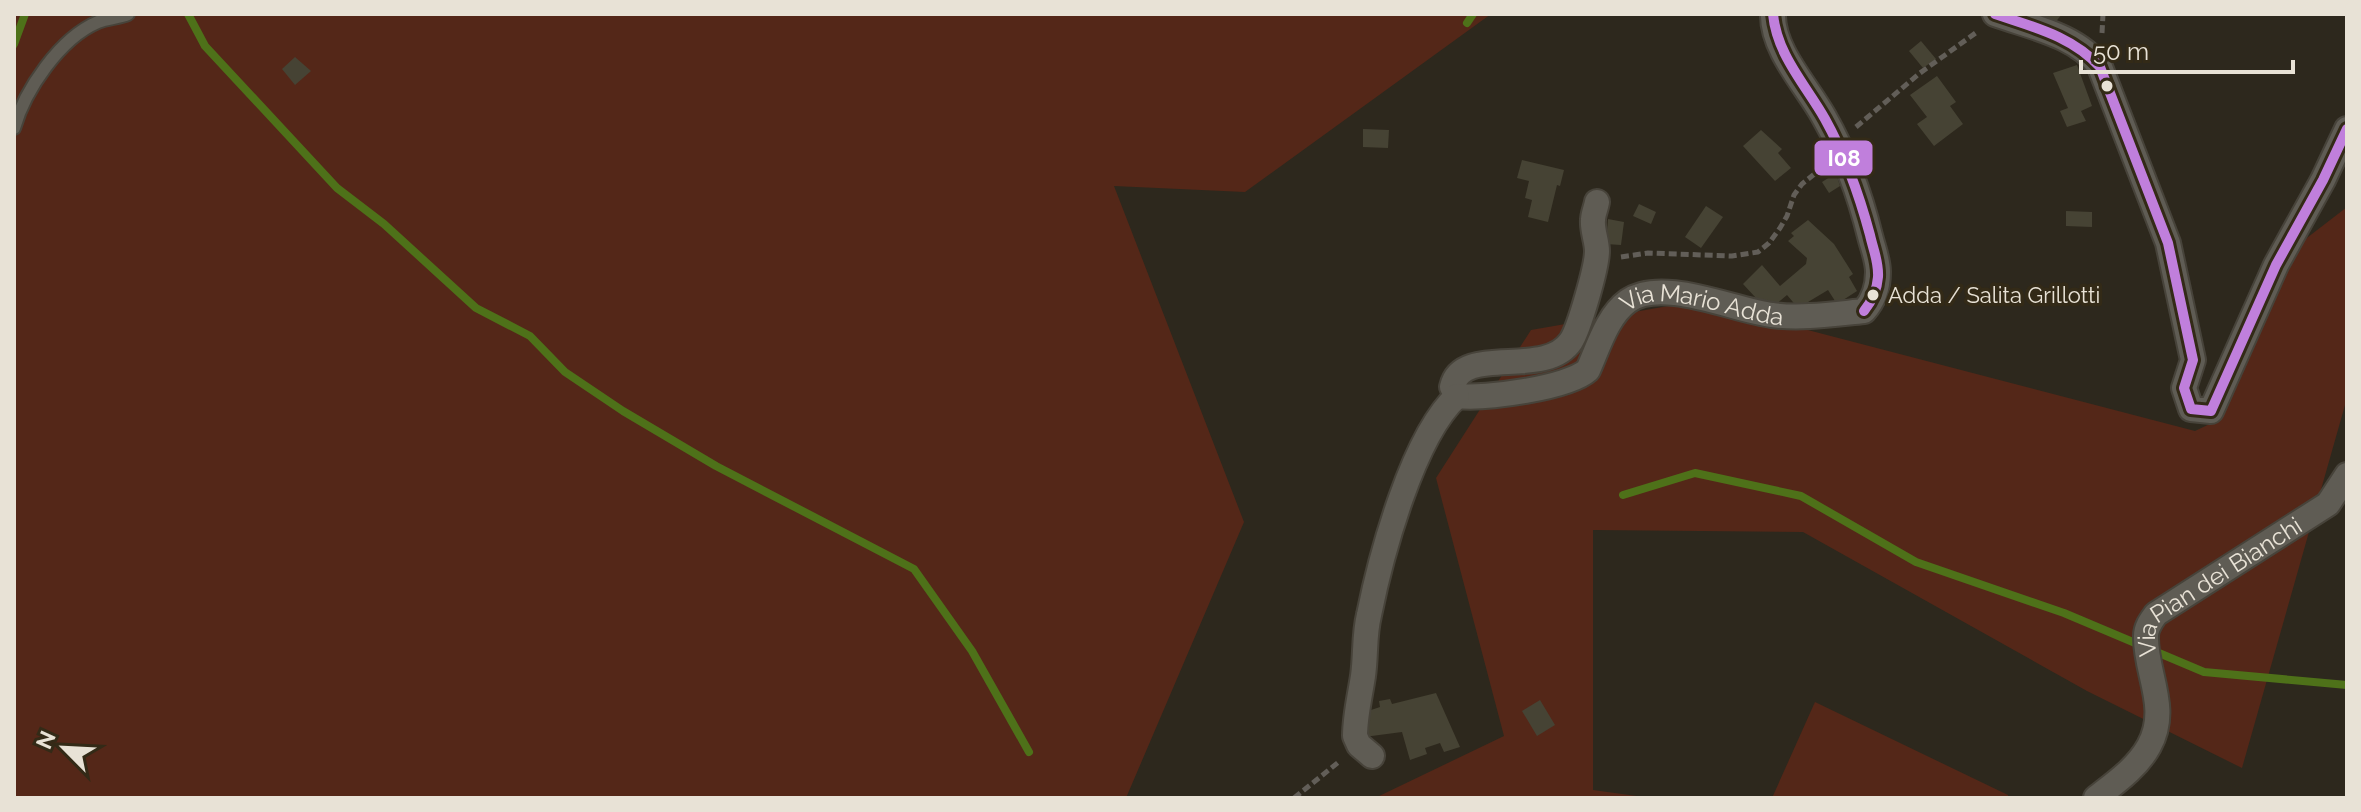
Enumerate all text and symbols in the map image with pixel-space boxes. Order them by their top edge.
scale bar [2081,24,2293,74]
text: 50 m [2093,37,2149,66]
unlabelled marker [2099,78,2115,94]
line badge: I08 [1813,139,1874,177]
text: I08 [1827,145,1861,171]
street label: Via Mario Adda [1614,277,1785,331]
place label: Adda / Salita Grillotti [1888,282,2100,308]
marker: Adda / Salita Grillotti [1865,287,1881,303]
street label: Via Pian dei Bianchi [2131,510,2307,658]
north arrow [24,708,104,788]
text: N [30,727,61,753]

